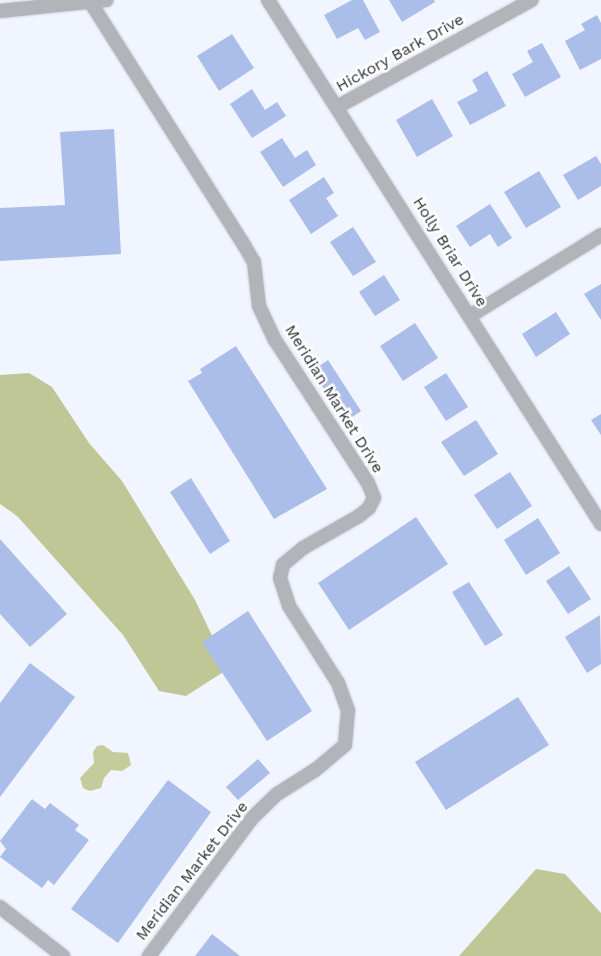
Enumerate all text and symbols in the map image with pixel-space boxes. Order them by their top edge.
street label: Hickory Bark Drive [332,10,468,96]
street label: Holly Briar Drive [408,193,492,311]
street label: Meridian Market Drive [281,321,387,477]
street label: Meridian Market Drive [132,798,252,944]

